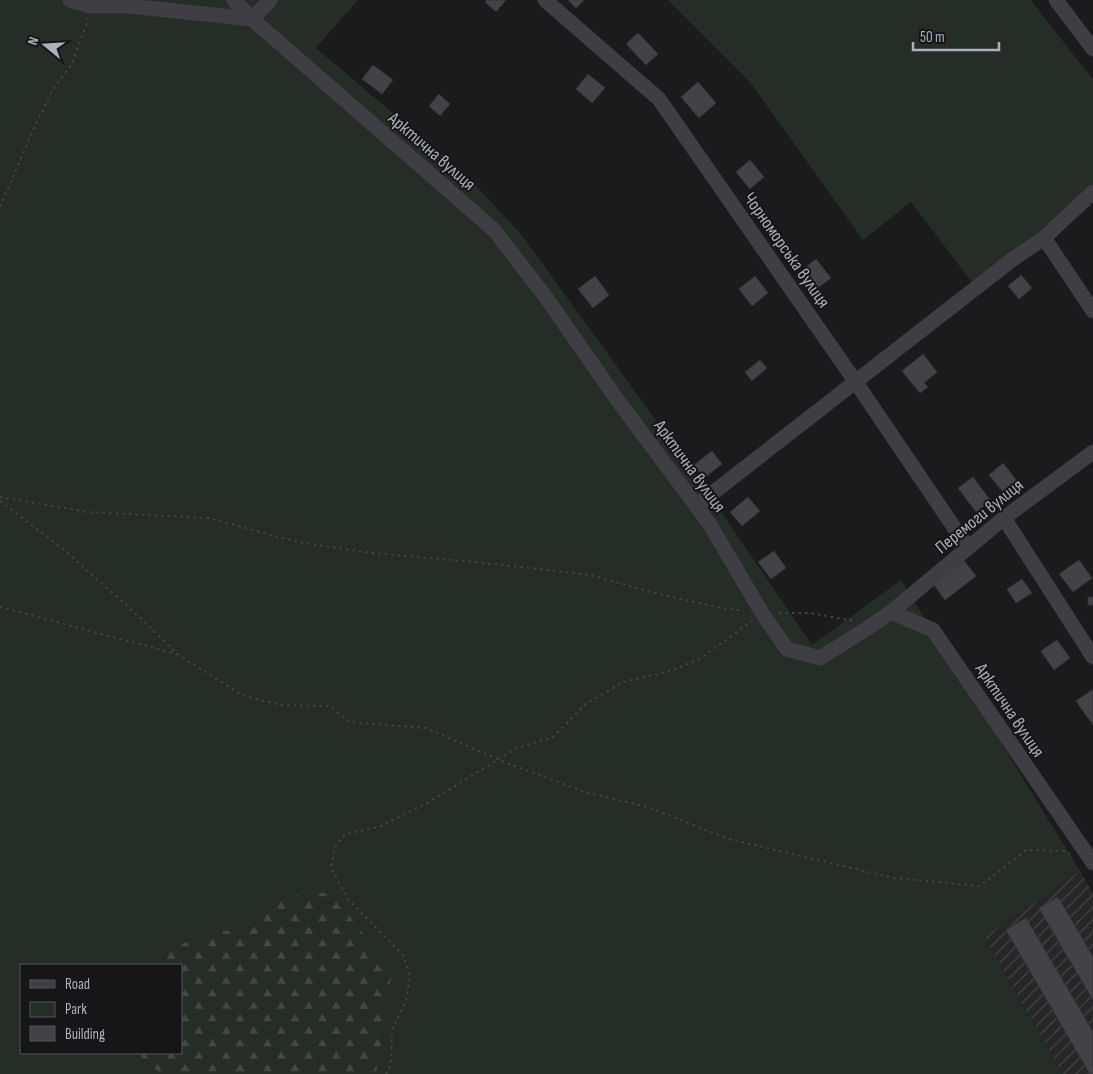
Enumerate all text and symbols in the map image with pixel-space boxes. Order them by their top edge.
north arrow [20,20,70,70]
scale bar [913,20,999,52]
text: 50 m [920,28,945,47]
text: N [24,35,42,47]
street label: Арктична вулиця [383,107,480,195]
street label: Чорноморська вулиця [739,189,834,312]
street label: Арктична вулиця [649,415,730,516]
street label: Перемоги вулиця [931,475,1028,558]
street label: Арктична вулиця [970,659,1049,761]
legend [20,964,182,1054]
text: Road [65,975,90,994]
text: Park [65,1000,87,1019]
text: Building [65,1025,105,1044]

